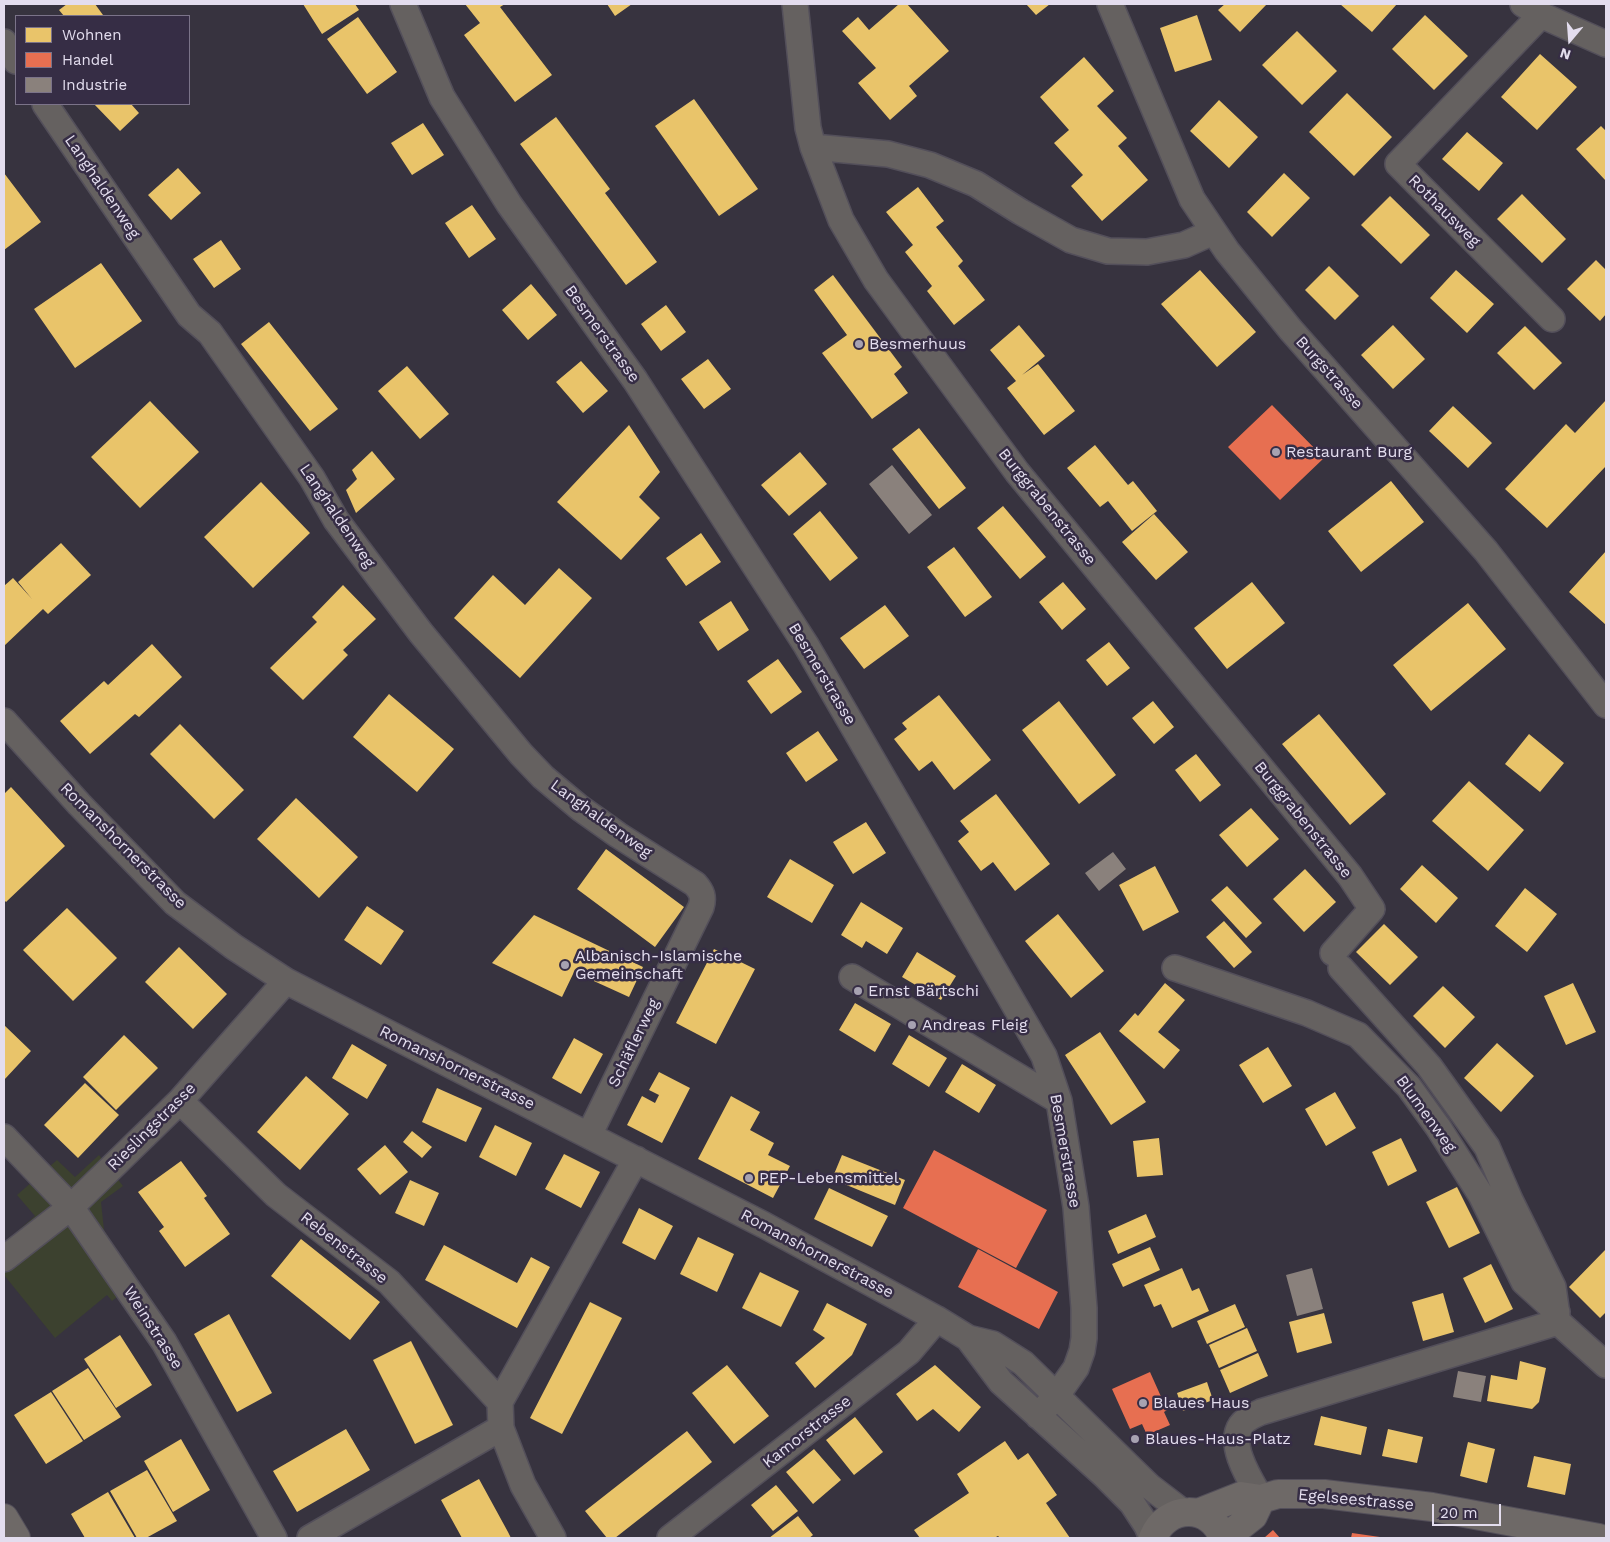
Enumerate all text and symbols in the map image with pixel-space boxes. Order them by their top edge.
legend [15,15,190,105]
north arrow [1545,15,1595,65]
text: Wohnen [62,26,121,44]
text: N [1558,45,1573,63]
text: Handel [62,51,113,69]
text: Industrie [62,76,127,94]
street label: Langhaldenweg [60,132,144,242]
street label: Rothausweg [1404,171,1484,251]
street label: Besmerstrasse [560,282,644,386]
street label: Burgstrasse [1291,333,1367,413]
place label: Besmerhuus [869,334,966,354]
marker: Besmerhuus [853,338,865,350]
place label: Restaurant Burg [1286,442,1412,462]
street label: Burggrabenstrasse [994,445,1100,569]
marker: Restaurant Burg [1270,446,1282,458]
street label: Langhaldenweg [295,461,379,571]
street label: Besmerstrasse [784,620,860,728]
street label: Burggrabenstrasse [1250,758,1356,882]
street label: Langhaldenweg [546,776,656,862]
street label: Romanshornerstrasse [56,779,190,913]
place label: Albanisch-Islamische Gemeinschaft [575,946,742,984]
marker: Albanisch-Islamische Gemeinschaft [559,959,571,971]
place label: Ernst Bärtschi [868,981,979,1001]
marker: Ernst Bärtschi [852,985,864,997]
street label: Schäflerweg [604,996,664,1090]
place label: Andreas Fleig [922,1015,1028,1035]
marker: Andreas Fleig [906,1019,918,1031]
street label: Romanshornerstrasse [376,1022,538,1114]
street label: Blumenweg [1392,1072,1460,1156]
street label: Rieslingstrasse [104,1079,200,1175]
street label: Besmerstrasse [1046,1093,1084,1209]
place label: PEP-Lebensmittel [759,1168,899,1188]
marker: PEP-Lebensmittel [743,1172,755,1184]
street label: Romanshornerstrasse [737,1205,897,1303]
street label: Rebenstrasse [297,1208,391,1288]
street label: Weinstrasse [119,1283,187,1373]
street label: Kamorstrasse [759,1392,855,1472]
place label: Blaues Haus [1153,1393,1249,1413]
marker: Blaues Haus [1137,1397,1149,1409]
place label: Blaues-Haus-Platz [1145,1429,1291,1449]
marker: Blaues-Haus-Platz [1129,1433,1141,1445]
street label: Egelseestrasse [1297,1485,1415,1515]
scale bar [1435,1494,1504,1526]
text: 20 m [1440,1504,1478,1522]

